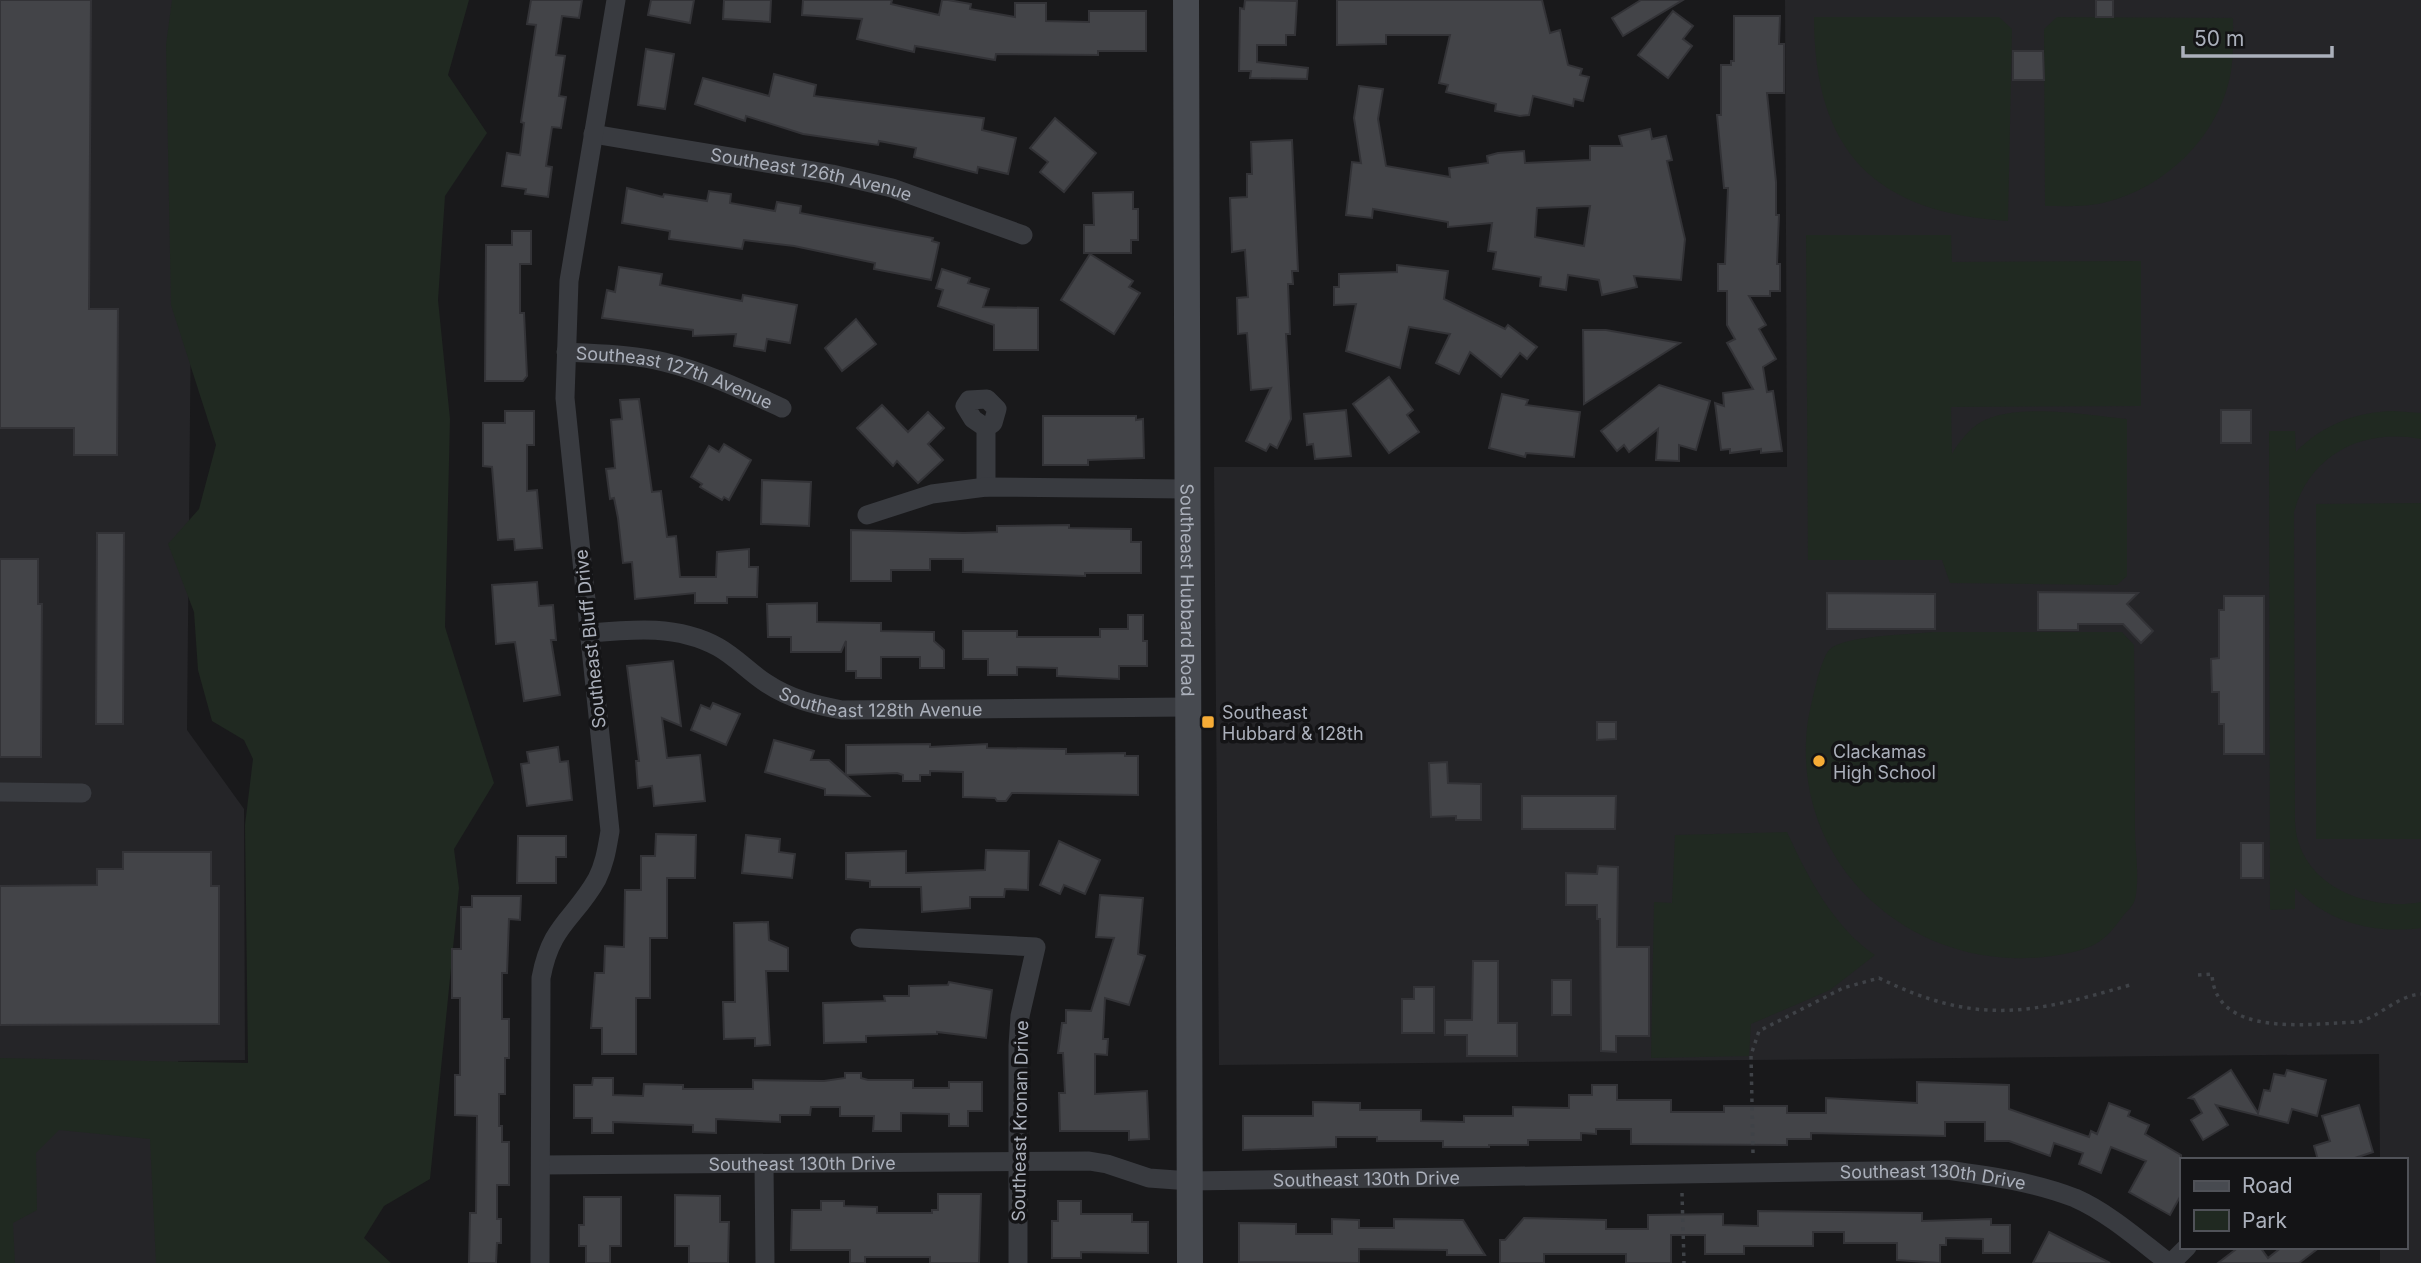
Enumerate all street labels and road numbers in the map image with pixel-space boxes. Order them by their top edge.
street label: Southeast 126th Avenue [709,143,915,205]
street label: Southeast 127th Avenue [575,342,776,413]
street label: Southeast Hubbard Road [1177,483,1199,697]
street label: Southeast Bluff Drive [570,548,610,730]
street label: Southeast 128th Avenue [776,682,983,721]
street label: Southeast Kronan Drive [1008,1020,1032,1222]
street label: Southeast 130th Drive [708,1152,896,1174]
street label: Southeast 130th Drive [1840,1159,2028,1193]
street label: Southeast 130th Drive [1273,1167,1460,1190]

